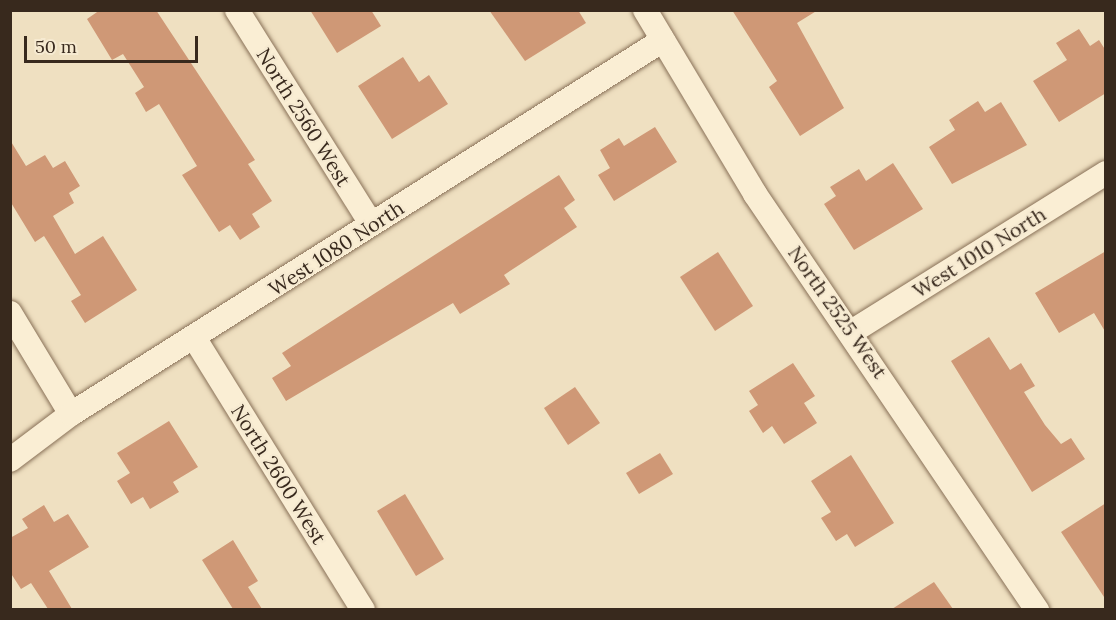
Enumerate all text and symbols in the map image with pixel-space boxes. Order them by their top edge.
scale bar [27,24,201,62]
text: 50 m [35,35,77,58]
street label: North 2560 West [252,43,356,191]
street label: West 1080 North [264,195,408,301]
street label: West 1010 North [908,202,1050,302]
street label: North 2525 West [783,241,893,383]
street label: North 2600 West [226,400,332,548]

